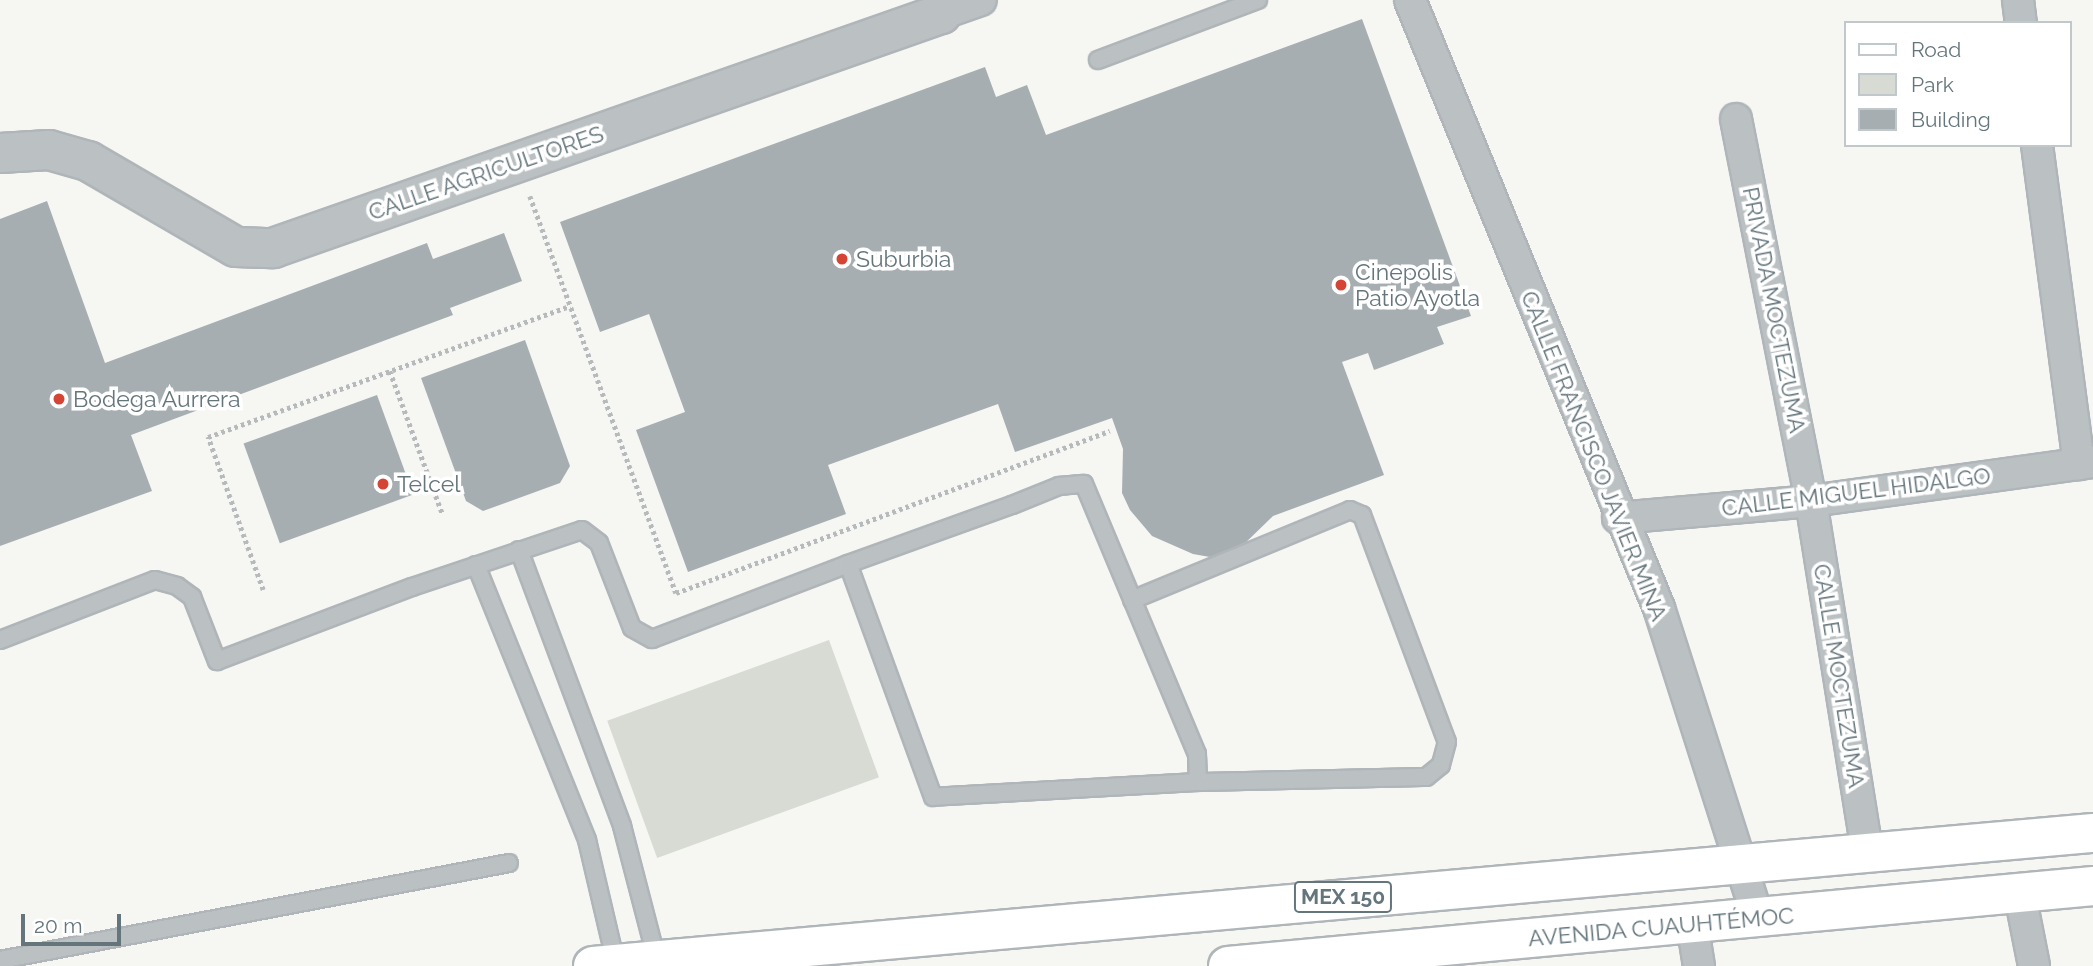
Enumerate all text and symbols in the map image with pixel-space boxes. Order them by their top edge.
legend [1844,21,2072,147]
text: Road [1911,37,1961,62]
text: Park [1911,72,1954,97]
text: Building [1911,107,1991,132]
street label: CALLE AGRICULTORES [364,120,608,226]
street label: PRIVADA MOCTEZUMA [1737,184,1811,436]
place label: Suburbia [856,245,951,273]
marker: Suburbia [834,251,850,267]
place label: Cinepolis Patio Ayotla [1355,258,1481,312]
marker: Cinepolis Patio Ayotla [1333,277,1349,293]
street label: CALLE FRANCISCO JAVIER MINA [1515,287,1673,625]
place label: Bodega Aurrera [73,385,241,413]
marker: Bodega Aurrera [51,391,67,407]
street label: CALLE MIGUEL HIDALGO [1720,462,1992,522]
place label: Telcel [397,470,460,498]
marker: Telcel [375,476,391,492]
street label: CALLE MOCTEZUMA [1808,562,1870,790]
road number: MEX 150 [1292,880,1394,914]
scale bar [24,900,124,944]
street label: AVENIDA CUAUHTÉMOC [1527,902,1795,952]
text: 20 m [34,913,82,938]

